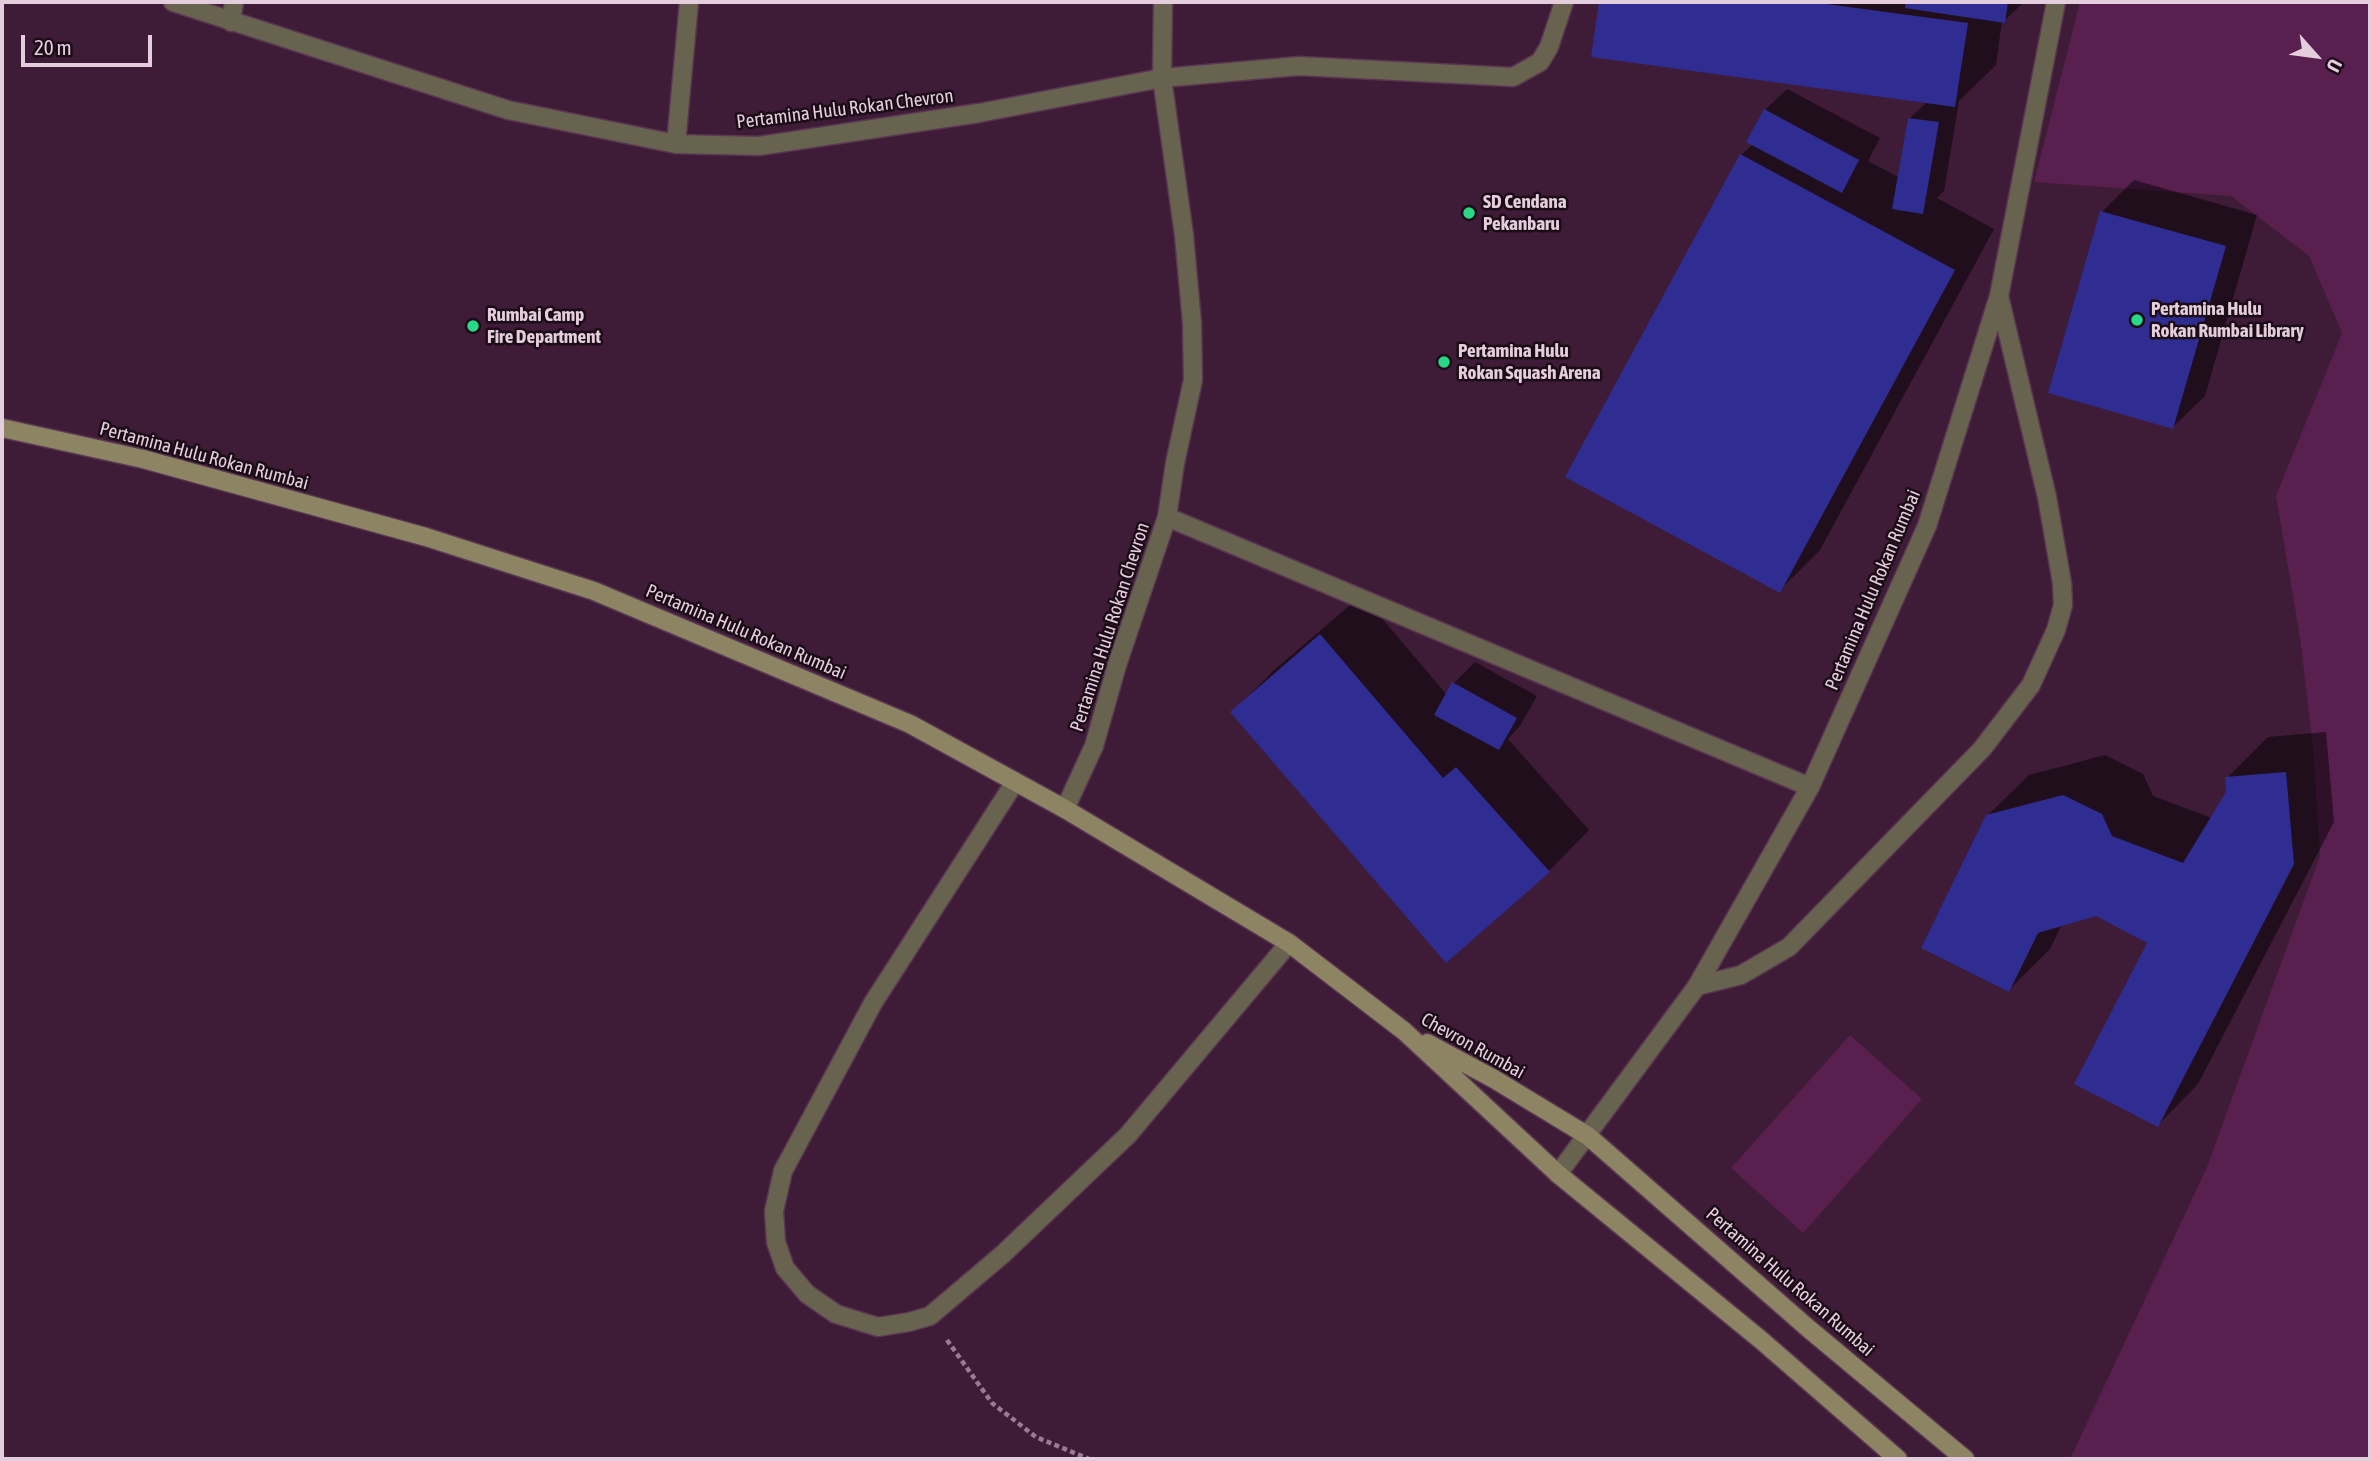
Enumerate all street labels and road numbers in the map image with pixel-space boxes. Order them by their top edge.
street label: Pertamina Hulu Rokan Chevron [735,84,955,134]
street label: Pertamina Hulu Rokan Rumbai [97,417,311,495]
street label: Pertamina Hulu Rokan Rumbai [1820,486,1926,694]
street label: Pertamina Hulu Rokan Chevron [1065,520,1155,734]
street label: Pertamina Hulu Rokan Rumbai [642,579,850,685]
street label: Chevron Rumbai [1417,1008,1529,1084]
street label: Pertamina Hulu Rokan Rumbai [1701,1203,1879,1361]

